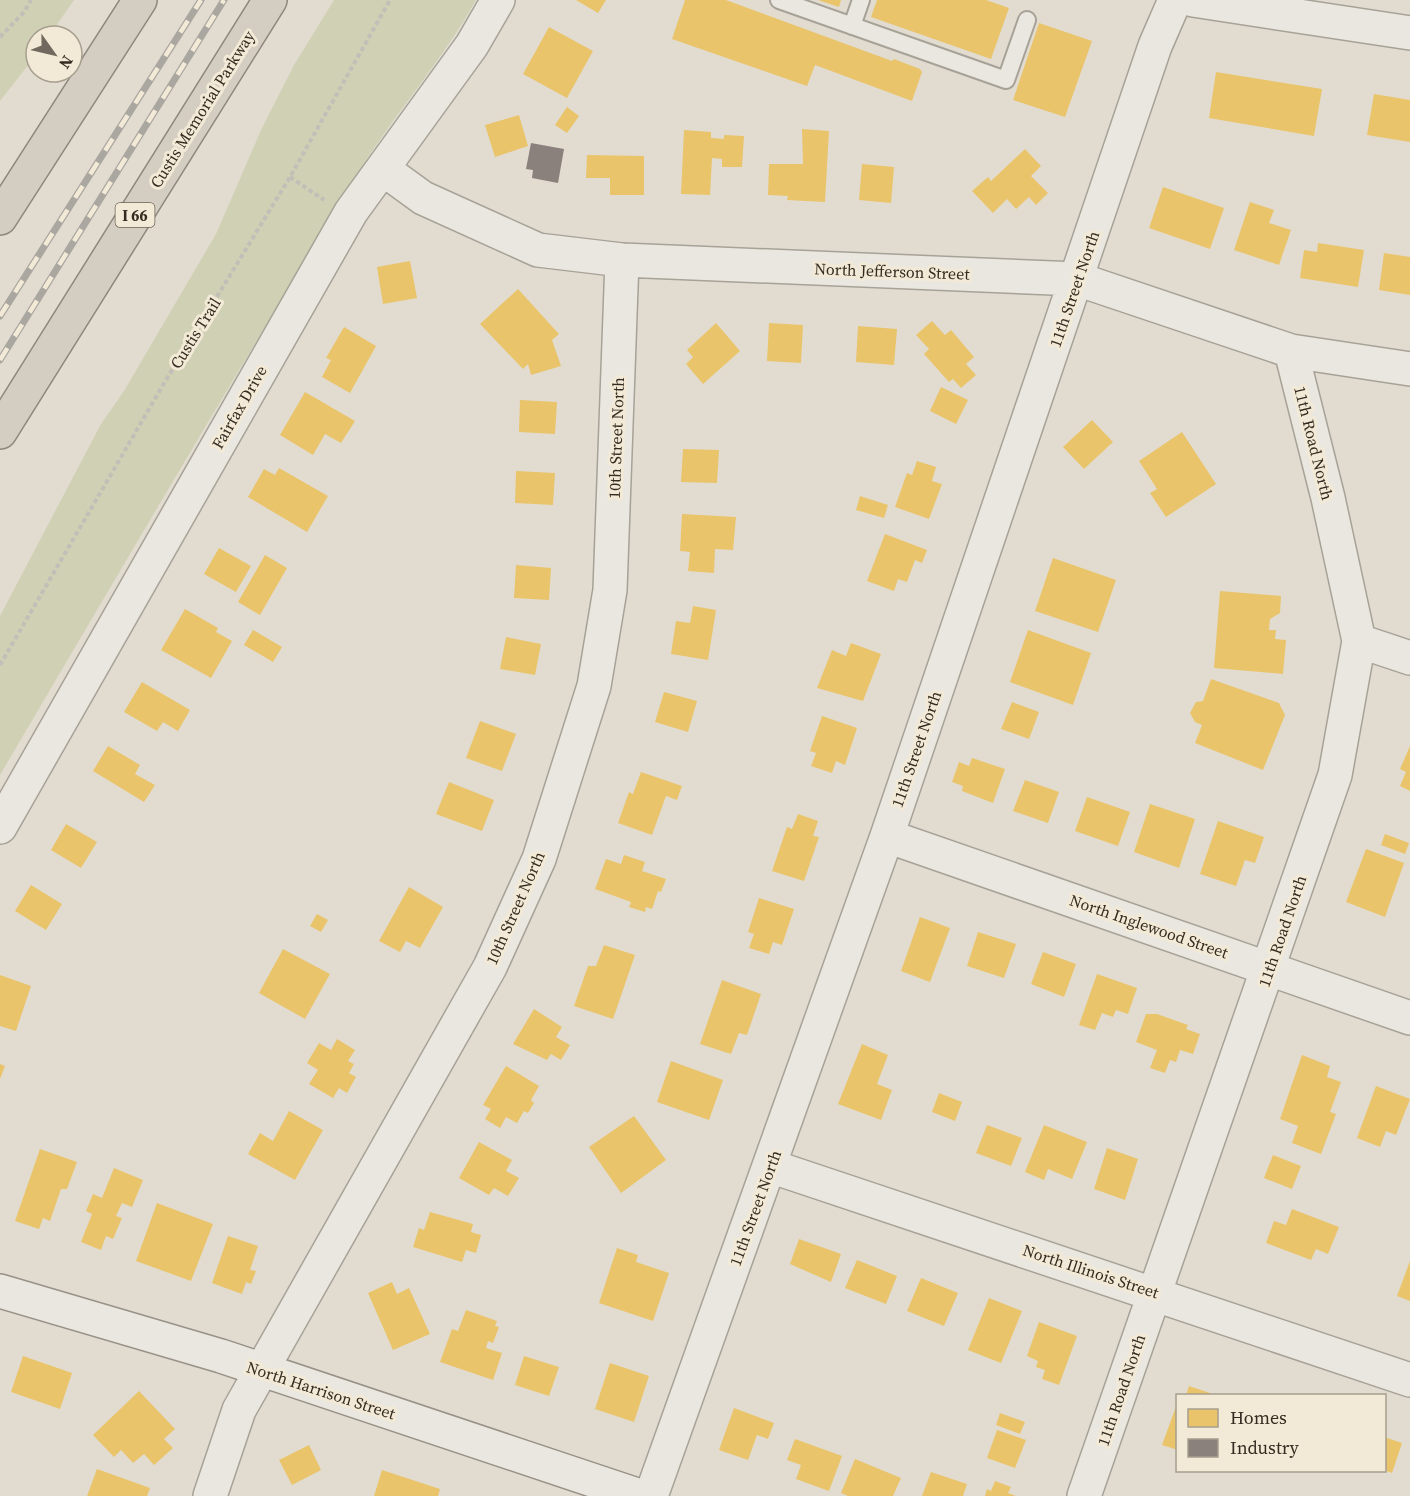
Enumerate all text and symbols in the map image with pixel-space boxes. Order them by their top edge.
north arrow [24,24,84,84]
street label: Custis Memorial Parkway [145,26,260,192]
text: N [54,51,79,74]
road number: I 66 [116,203,154,227]
street label: 11th Street North [1044,227,1104,350]
street label: North Jefferson Street [814,257,971,285]
street label: Custis Trail [164,293,226,373]
street label: Fairfax Drive [206,361,272,453]
street label: 10th Street North [603,376,629,499]
street label: 11th Road North [1289,384,1339,503]
street label: 11th Street North [886,687,946,810]
street label: 10th Street North [480,848,550,968]
street label: 11th Road North [1253,872,1312,990]
street label: North Inglewood Street [1067,889,1232,964]
street label: 11th Street North [724,1147,786,1269]
street label: North Illinois Street [1020,1239,1162,1304]
street label: 11th Road North [1092,1331,1151,1449]
street label: North Harrison Street [244,1356,399,1425]
legend [1176,1394,1386,1472]
text: Homes [1230,1405,1287,1430]
text: Industry [1230,1435,1300,1460]

